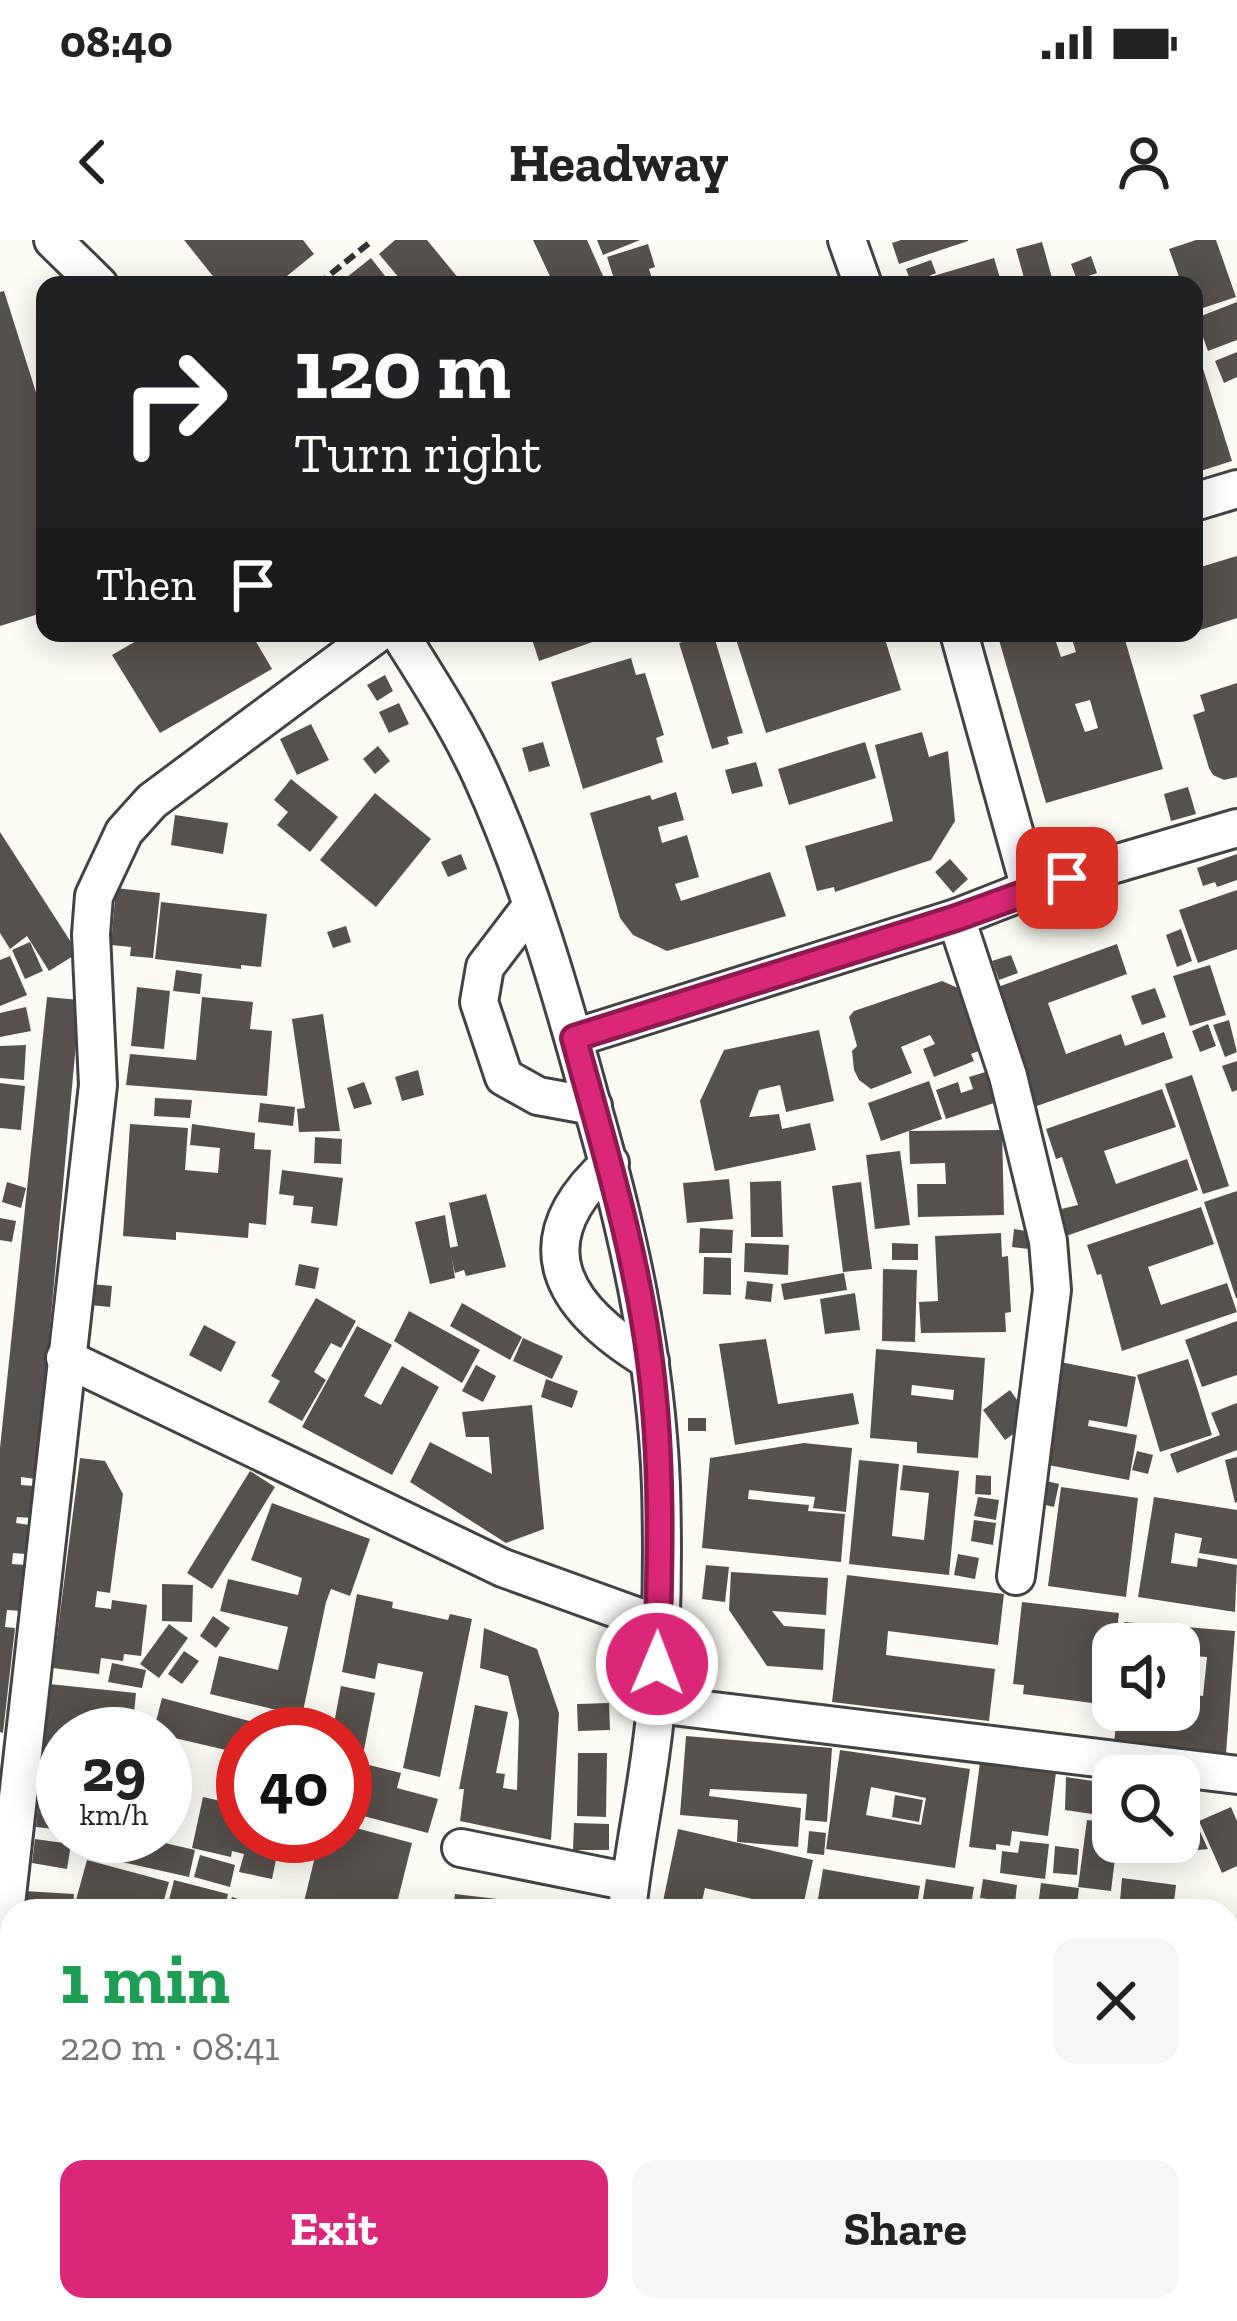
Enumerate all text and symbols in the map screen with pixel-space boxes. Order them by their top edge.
text: 08:40 [60,15,173,69]
icon: back [60,129,126,195]
icon: person [1111,129,1177,195]
text: Headway [509,130,728,195]
text: 120 m [294,319,511,420]
icon: right [96,324,252,480]
text: Turn right [294,421,541,486]
icon: arrive [220,552,286,618]
text: Then [96,558,196,612]
pin [1016,827,1118,929]
icon: arrive [1034,845,1100,911]
position arrow [594,1601,720,1727]
map controls [1092,1623,1200,1863]
button: sound [1092,1623,1200,1731]
speed limit sign: 40 [216,1707,372,1863]
text: 29 [82,1734,146,1806]
button: search [1092,1755,1200,1863]
text: km/h [80,1797,148,1833]
text: 1 min [60,1935,230,2021]
button: close [1053,1938,1179,2064]
text: 220 m · 08:41 [60,2023,280,2070]
button: Exit [60,2160,608,2298]
button: Share [632,2160,1179,2298]

